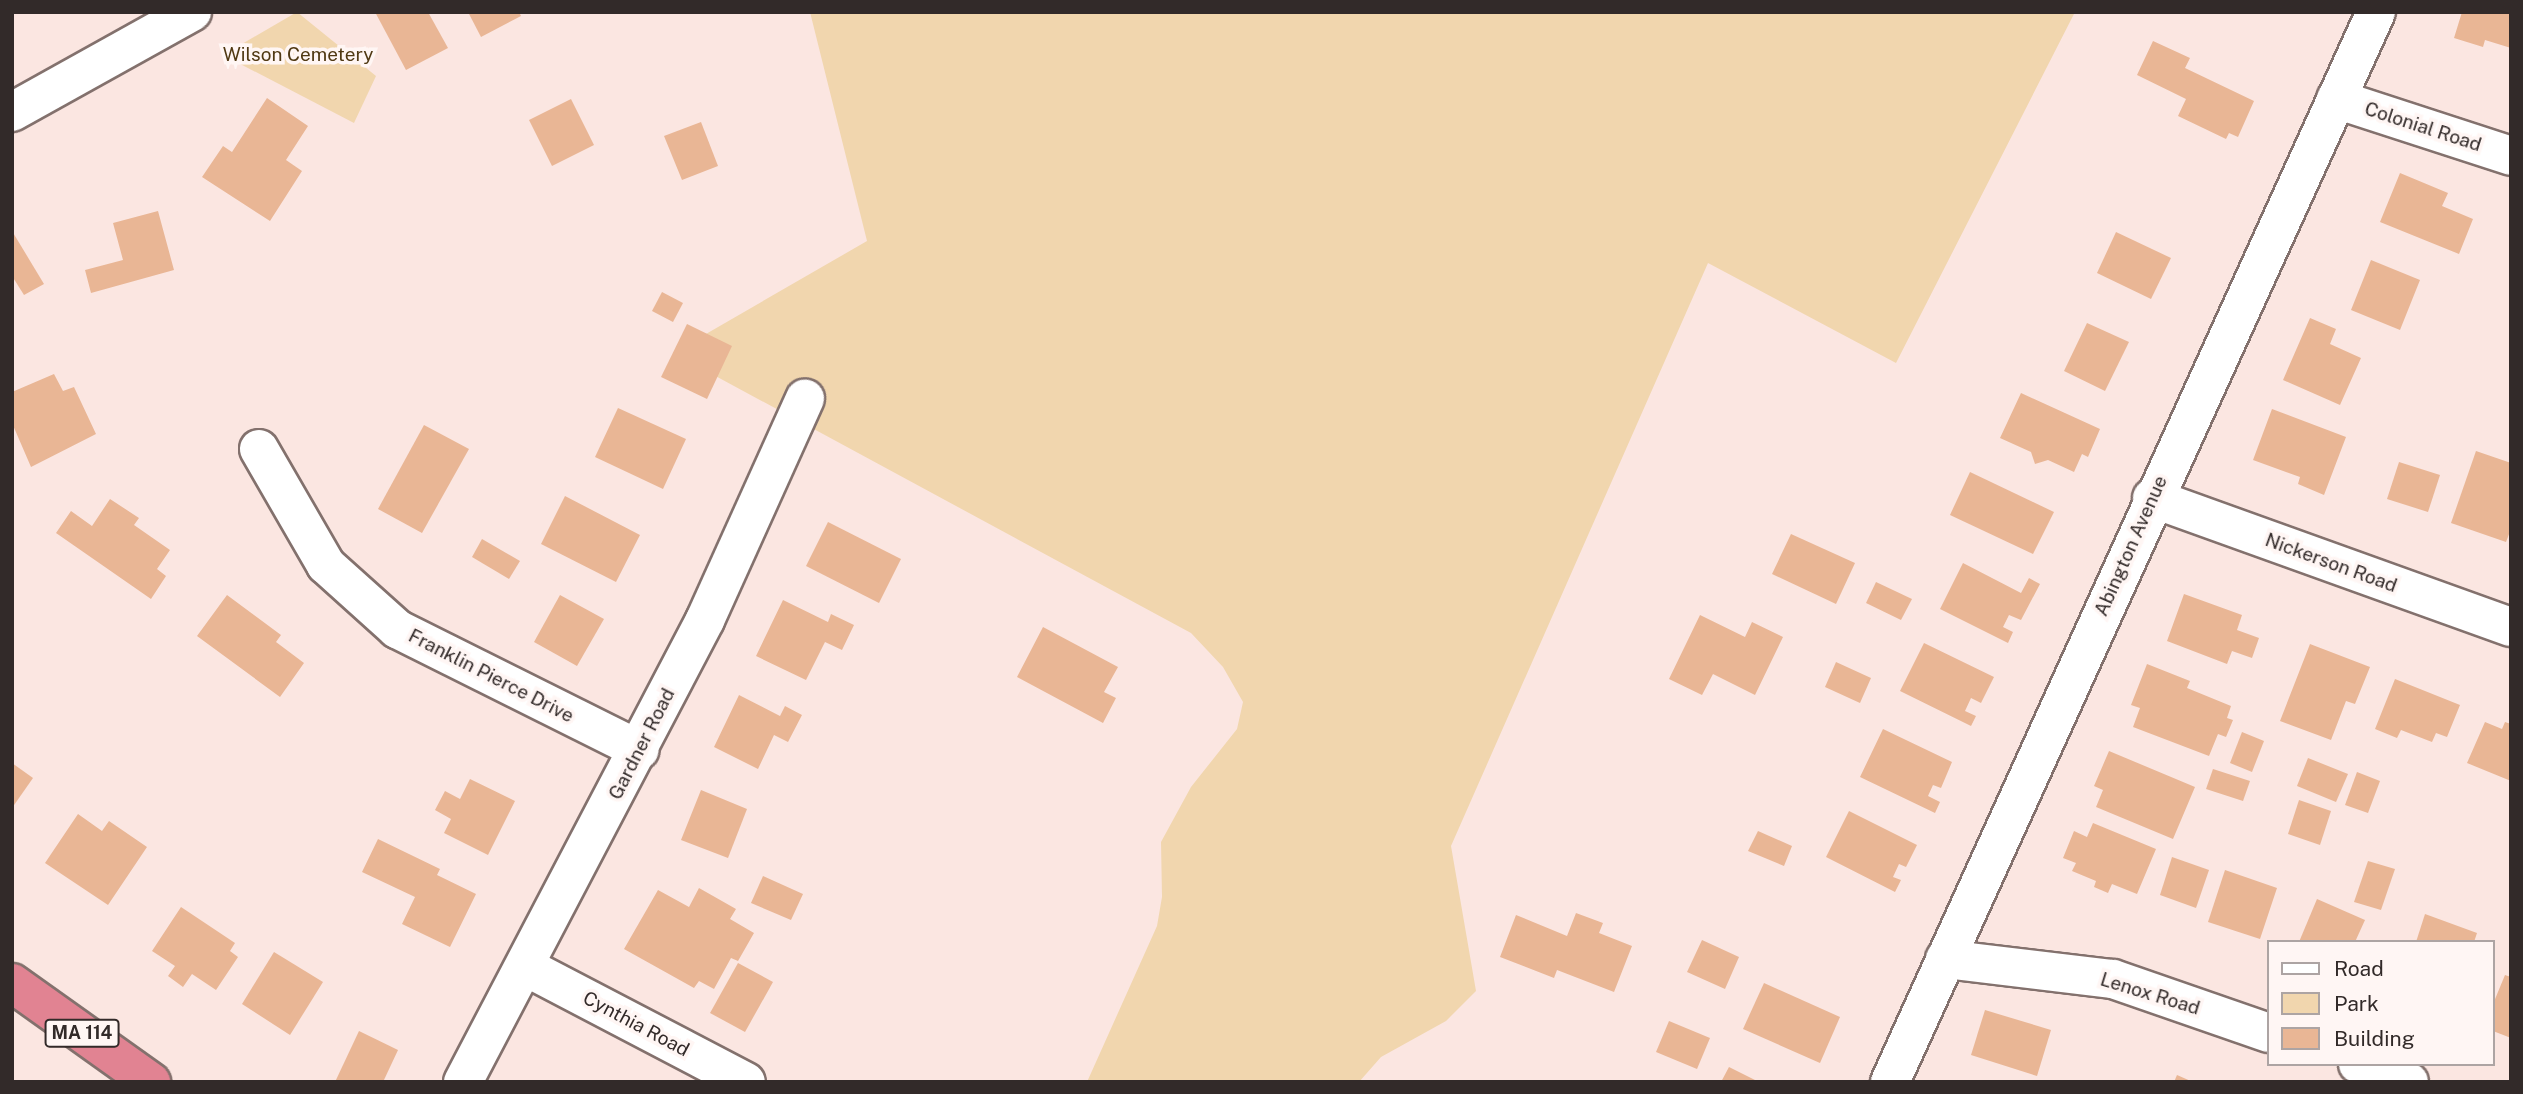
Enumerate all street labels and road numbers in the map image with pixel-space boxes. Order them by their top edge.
street label: Colonial Road [2362,97,2484,157]
street label: Abington Avenue [2090,472,2172,620]
street label: Nickerson Road [2262,529,2400,597]
street label: Franklin Pierce Drive [405,624,577,728]
street label: Gardner Road [604,685,680,803]
street label: Lenox Road [2098,968,2202,1020]
street label: Cynthia Road [579,986,693,1062]
road number: MA 114 [43,1018,120,1048]

